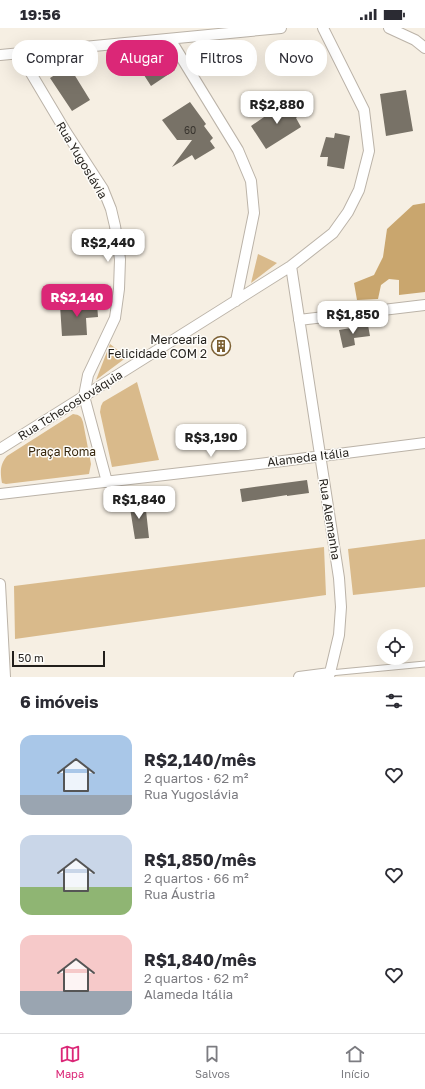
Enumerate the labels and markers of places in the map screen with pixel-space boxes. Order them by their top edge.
pin: R$2,880 [240,91,314,125]
pin: R$2,440 [71,229,145,263]
pin: R$2,140 [40,284,114,318]
pin: R$1,850 [316,301,390,335]
place label: Mercearia Felicidade COM 2 [107,332,207,361]
building icon: Mercearia Felicidade COM 2 [210,335,232,357]
pin: R$3,190 [174,424,248,458]
pin: R$1,840 [102,486,176,520]

